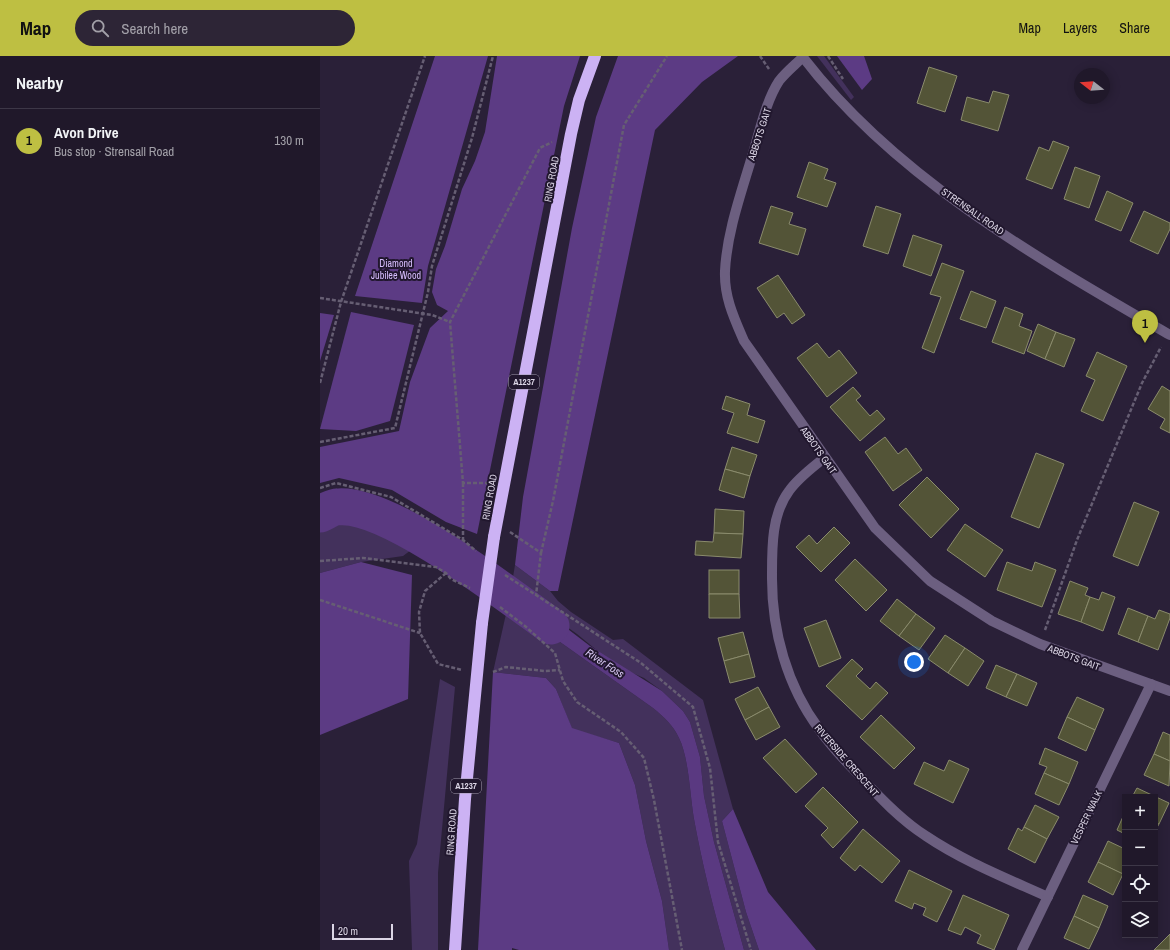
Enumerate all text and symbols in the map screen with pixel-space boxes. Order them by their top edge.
search box [75,10,355,46]
text: Map [20,15,51,41]
icon: search [89,17,111,39]
text: Search here [121,18,188,39]
text: Map [1019,19,1041,37]
text: Layers [1063,19,1097,37]
text: Share [1119,19,1150,37]
north arrow [1074,68,1110,104]
text: Nearby [16,71,63,94]
street label: ABBOTS GAIT [745,106,774,163]
text: Avon Drive [54,122,119,143]
text: 1 [26,132,32,149]
text: 130 m [274,132,304,149]
text: Bus stop · Strensall Road [54,143,174,160]
street label: RING ROAD [541,155,562,203]
street label: STRENSALL ROAD [939,185,1007,238]
park label: Diamond Jubilee Wood [371,257,421,282]
pin: 1 [1132,310,1158,343]
road number: A1237 [509,375,539,389]
street label: ABBOTS GAIT [797,423,840,476]
street label: RING ROAD [479,473,500,521]
street label: ABBOTS GAIT [1045,641,1102,673]
water label: River Foss [583,645,627,681]
your location [904,652,924,672]
street label: RIVERSIDE CRESCENT [812,722,882,799]
road number: A1237 [451,779,481,793]
street label: VESPER WALK [1068,788,1105,846]
map controls [1122,794,1158,938]
button: + [1122,794,1158,830]
street label: RING ROAD [443,808,460,856]
button: − [1122,830,1158,866]
button: locate [1122,866,1158,902]
button: layers [1122,902,1158,938]
scale bar [332,922,393,941]
text: 20 m [338,924,358,938]

